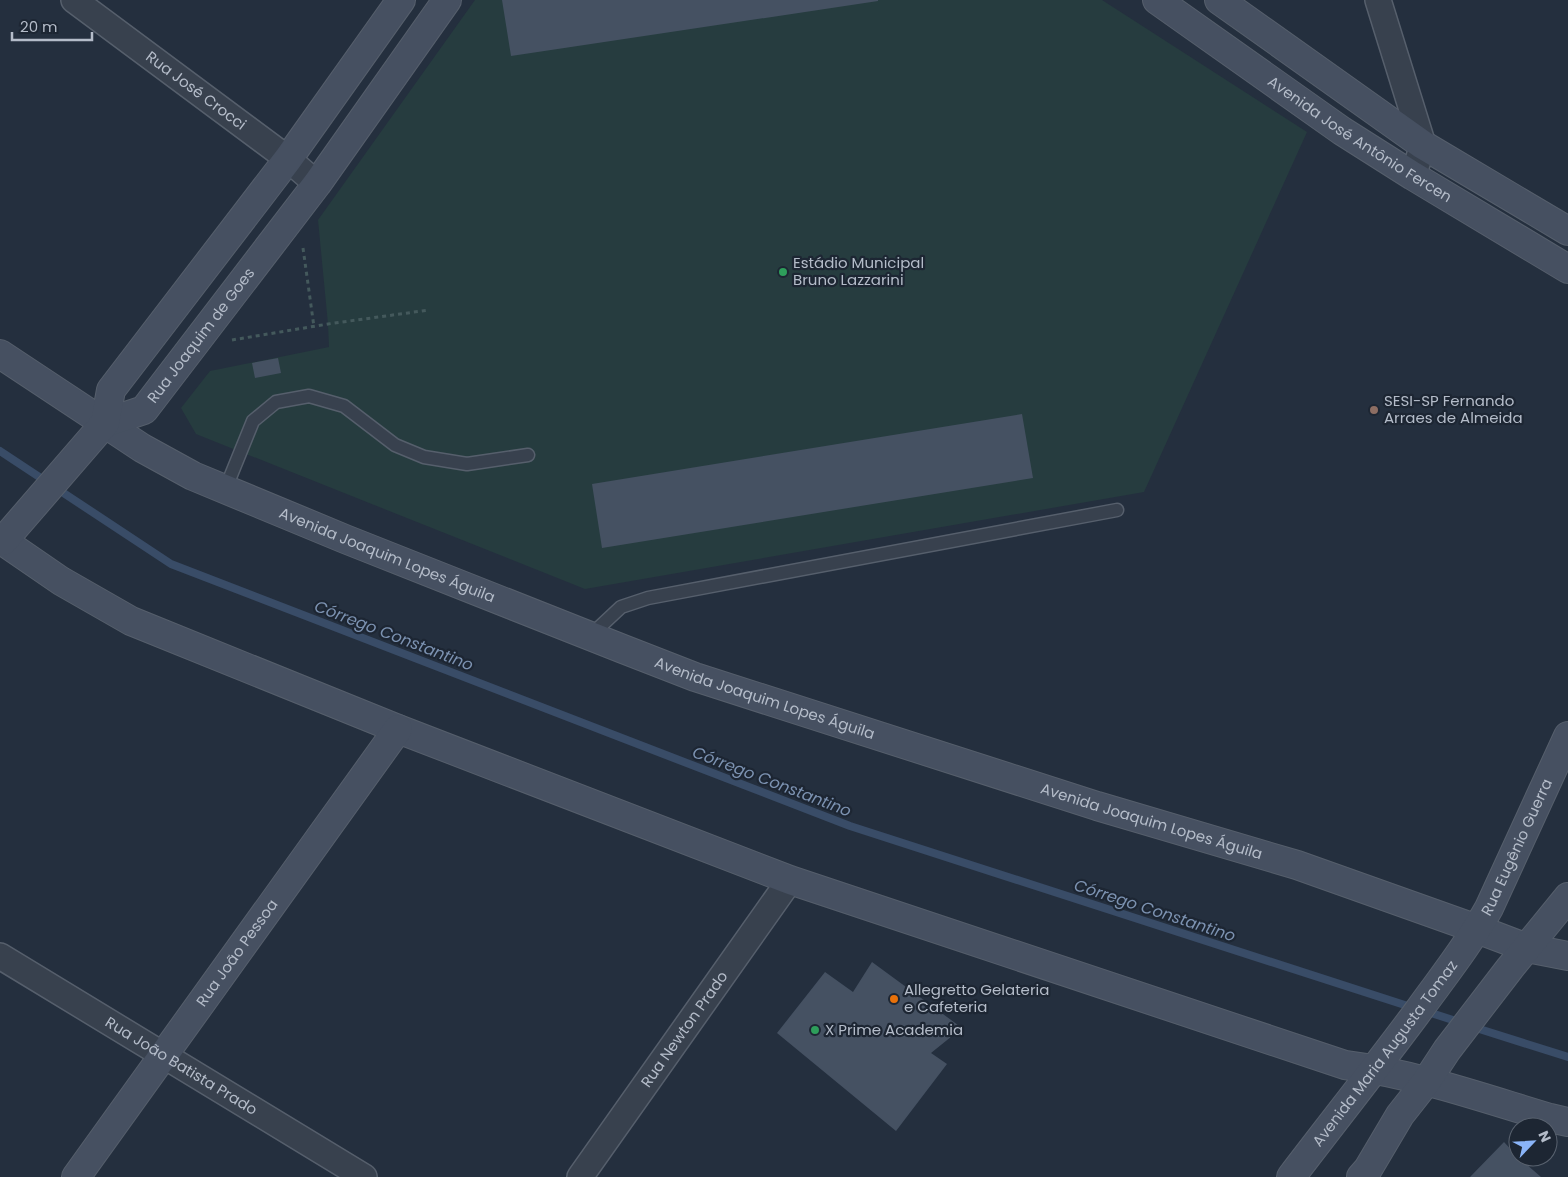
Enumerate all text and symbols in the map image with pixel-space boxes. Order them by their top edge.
scale bar [12,10,92,42]
text: 20 m [20,16,58,37]
street label: Rua José Crocci [142,46,251,135]
street label: Avenida José Antônio Fercen [1264,71,1456,207]
place label: Estádio Municipal Bruno Lazzarini [793,252,924,290]
street label: Rua Joaquim de Goes [142,263,259,407]
marker: Estádio Municipal Bruno Lazzarini [777,266,789,278]
place label: SESI-SP Fernando Arraes de Almeida [1384,390,1523,428]
marker: SESI-SP Fernando Arraes de Almeida [1368,404,1380,416]
street label: Avenida Joaquim Lopes Águila [276,502,498,607]
water label: Córrego Constantino [311,595,477,676]
street label: Avenida Joaquim Lopes Águila [652,651,878,744]
water label: Córrego Constantino [689,741,855,822]
street label: Rua Eugênio Guerra [1476,775,1557,919]
street label: Avenida Joaquim Lopes Águila [1038,778,1265,864]
water label: Córrego Constantino [1071,873,1239,947]
street label: Rua João Pessoa [191,895,282,1011]
street label: Avenida Maria Augusta Tomaz [1307,956,1462,1151]
street label: Rua Newton Prado [636,967,732,1091]
place label: Allegretto Gelateria e Cafeteria [904,979,1049,1017]
marker: Allegretto Gelateria e Cafeteria [888,993,900,1005]
street label: Rua João Batista Prado [101,1011,261,1120]
place label: X Prime Academia [825,1019,963,1040]
marker: X Prime Academia [809,1024,821,1036]
north arrow [1508,1117,1558,1167]
text: N [1533,1128,1556,1146]

